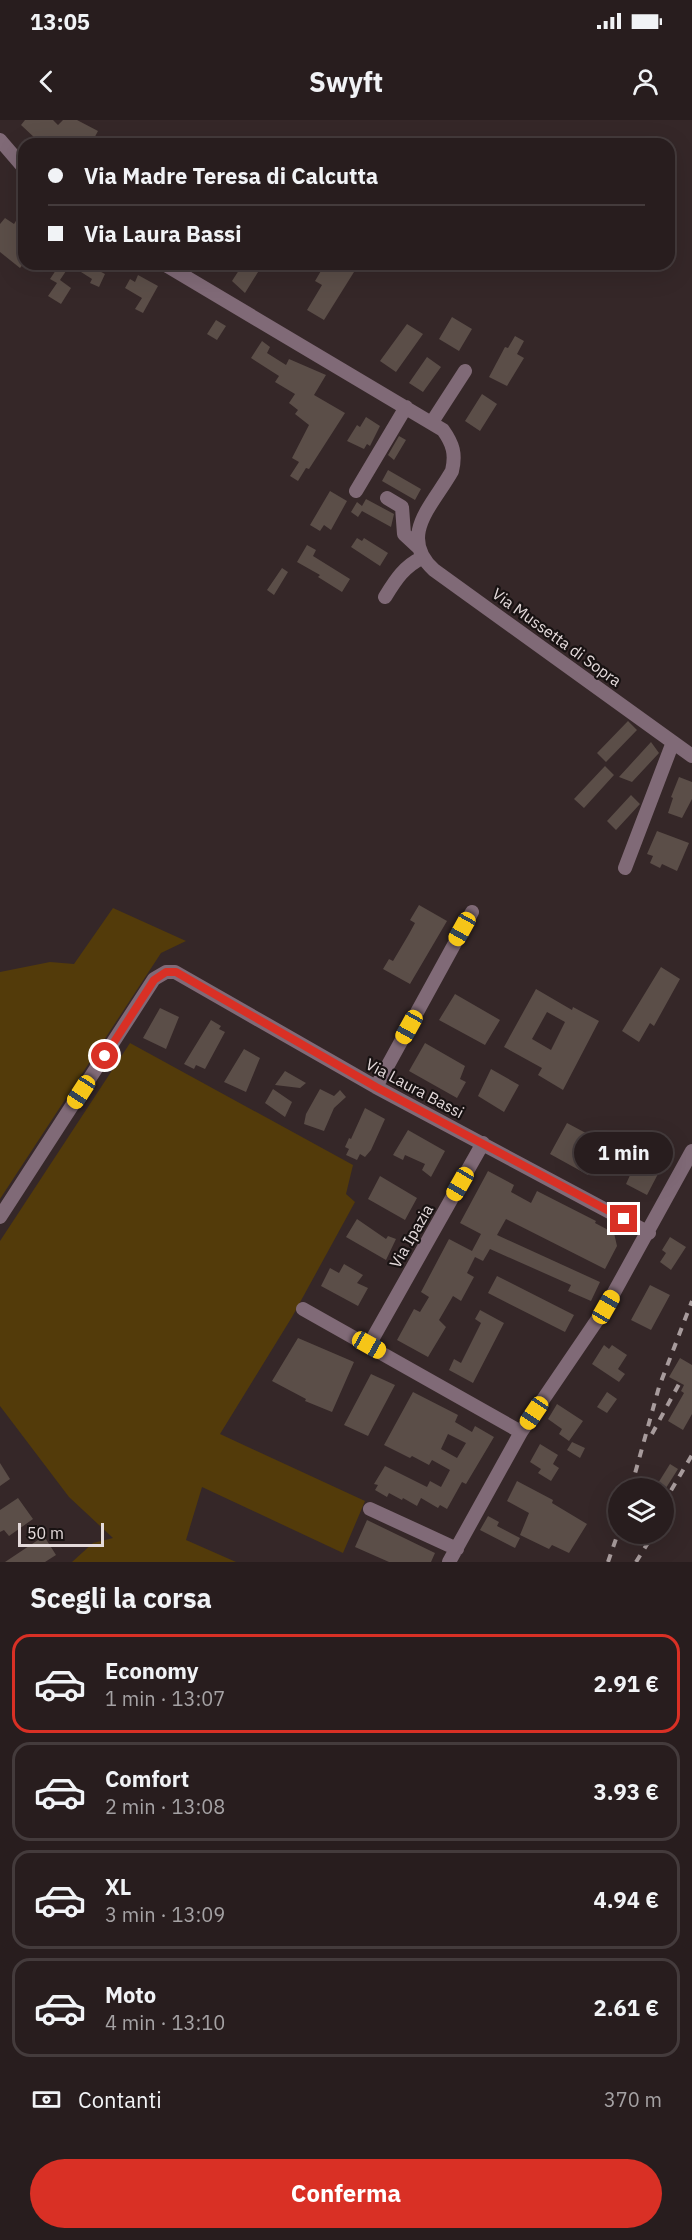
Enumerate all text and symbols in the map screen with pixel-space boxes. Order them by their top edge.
text: 13:05 [30,7,90,36]
text: Swyft [309,64,383,99]
icon: back [30,65,63,98]
icon: person [629,65,662,98]
text: Via Madre Teresa di Calcutta [84,161,378,190]
text: Via Laura Bassi [84,219,241,248]
street label: Via Mussetta di Sopra [489,583,626,691]
car [445,909,479,949]
car [392,1007,426,1047]
route start [91,1042,118,1069]
street label: Via Laura Bassi [362,1054,468,1122]
car [64,1072,98,1112]
callout: 1 min [574,1132,674,1174]
text: 1 min [597,1139,650,1166]
car [443,1164,477,1204]
street label: Via Ipazia [385,1200,437,1271]
route end [610,1205,637,1232]
car [589,1287,623,1327]
car [349,1328,389,1362]
car [516,1393,552,1433]
map controls [608,1478,674,1544]
button: layers [608,1478,674,1544]
scale bar [18,1520,104,1548]
text: 50 m [27,1523,64,1543]
text: Scegli la corsa [30,1580,212,1615]
text: Economy [105,1656,199,1685]
icon: car [33,1657,87,1711]
text: 2.91 € [594,1669,659,1698]
text: 1 min · 13:07 [105,1685,225,1712]
text: Comfort [105,1764,189,1793]
icon: car [33,1765,87,1819]
text: 3.93 € [594,1777,659,1806]
text: 2 min · 13:08 [105,1793,225,1820]
text: XL [105,1872,131,1901]
icon: car [33,1873,87,1927]
text: 4.94 € [594,1885,659,1914]
text: 3 min · 13:09 [105,1901,225,1928]
text: Moto [105,1980,156,2009]
icon: car [33,1981,87,2035]
text: 2.61 € [594,1993,659,2022]
text: 4 min · 13:10 [105,2009,225,2036]
icon: cash [30,2083,63,2116]
text: Contanti [78,2085,162,2114]
text: 370 m [604,2086,662,2113]
button: Conferma [30,2159,662,2228]

